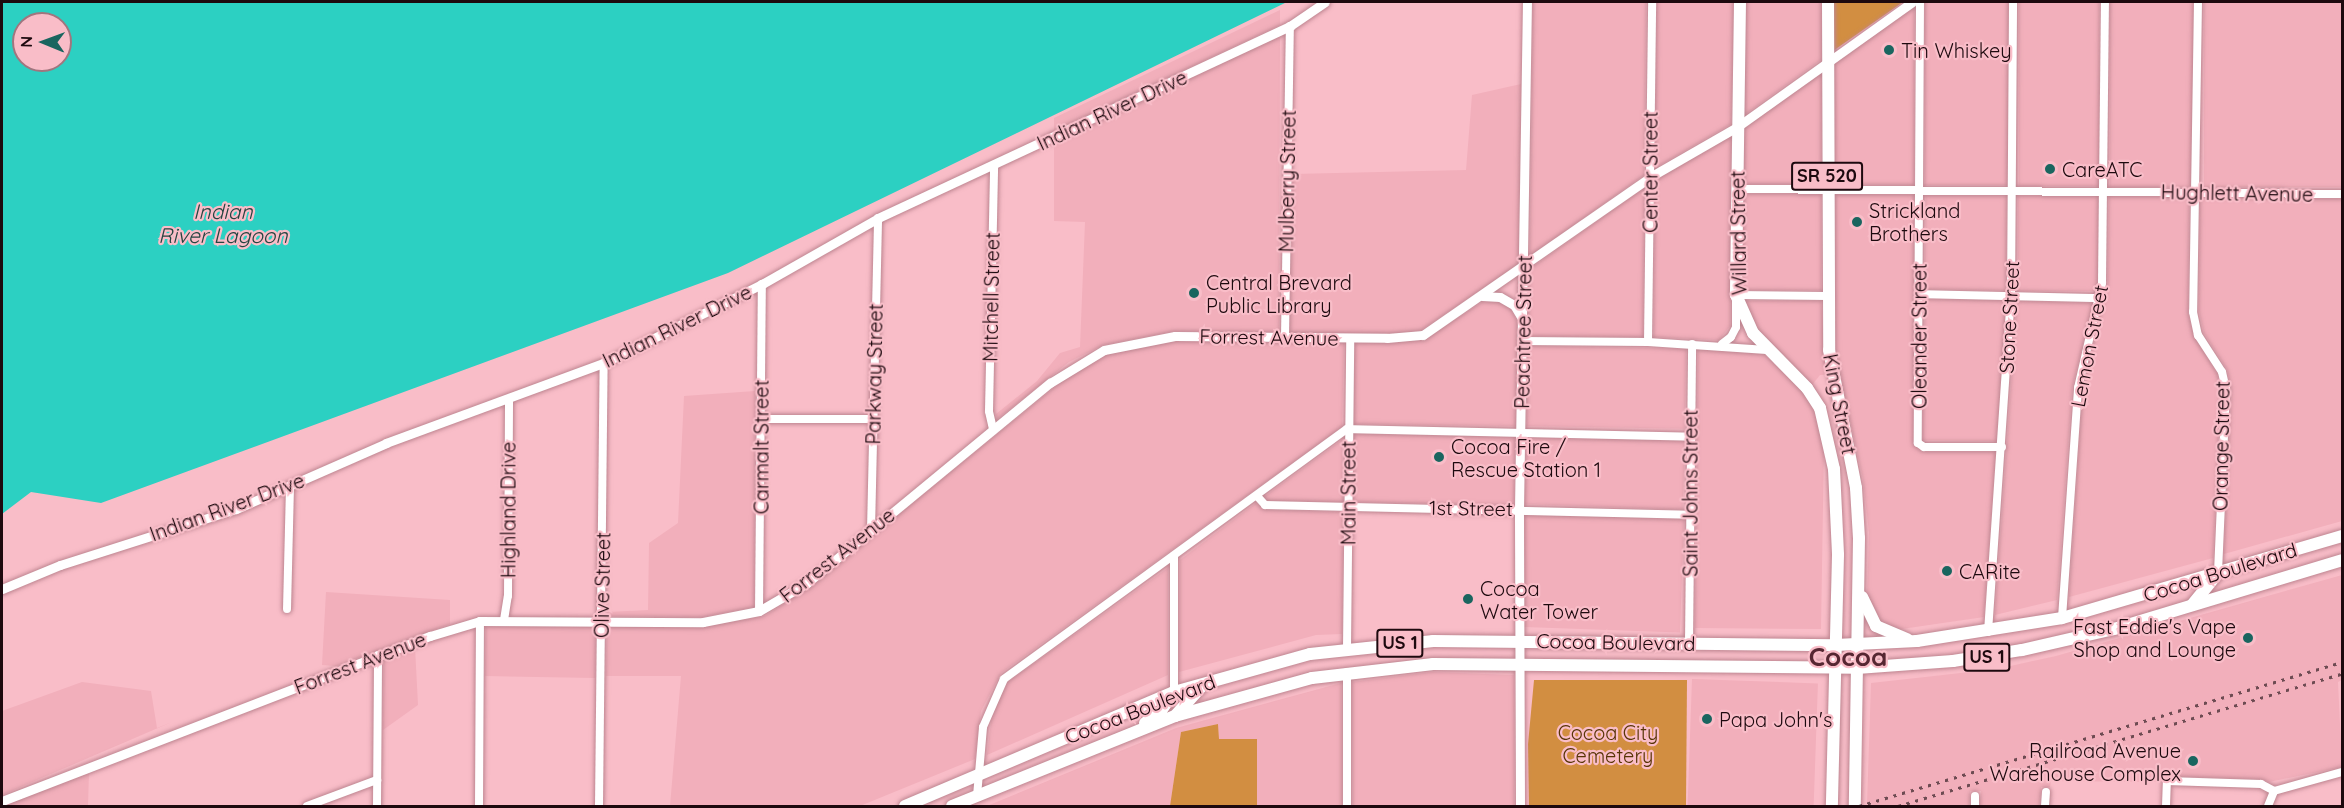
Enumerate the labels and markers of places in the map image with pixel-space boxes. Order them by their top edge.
place label: Tin Whiskey [1901,38,2012,62]
marker: Tin Whiskey [1882,43,1896,57]
place label: CareATC [2062,157,2142,181]
marker: CareATC [2043,162,2057,176]
place label: Strickland Brothers [1869,198,1960,245]
marker: Strickland Brothers [1850,215,1864,229]
place label: Central Brevard Public Library [1206,270,1352,317]
marker: Central Brevard Public Library [1187,286,1201,300]
place label: Cocoa Fire / Rescue Station 1 [1451,434,1601,481]
marker: Cocoa Fire / Rescue Station 1 [1432,450,1446,464]
place label: CARite [1959,559,2021,583]
marker: CARite [1940,564,1954,578]
place label: Cocoa Water Tower [1480,576,1598,623]
marker: Cocoa Water Tower [1461,592,1475,606]
place label: Fast Eddie's Vape Shop and Lounge [2073,614,2236,661]
marker: Fast Eddie's Vape Shop and Lounge [2241,631,2255,645]
place label: Papa John's [1719,707,1832,731]
marker: Papa John's [1700,712,1714,726]
place label: Railroad Avenue Warehouse Complex [1989,738,2181,785]
marker: Railroad Avenue Warehouse Complex [2186,754,2200,768]

